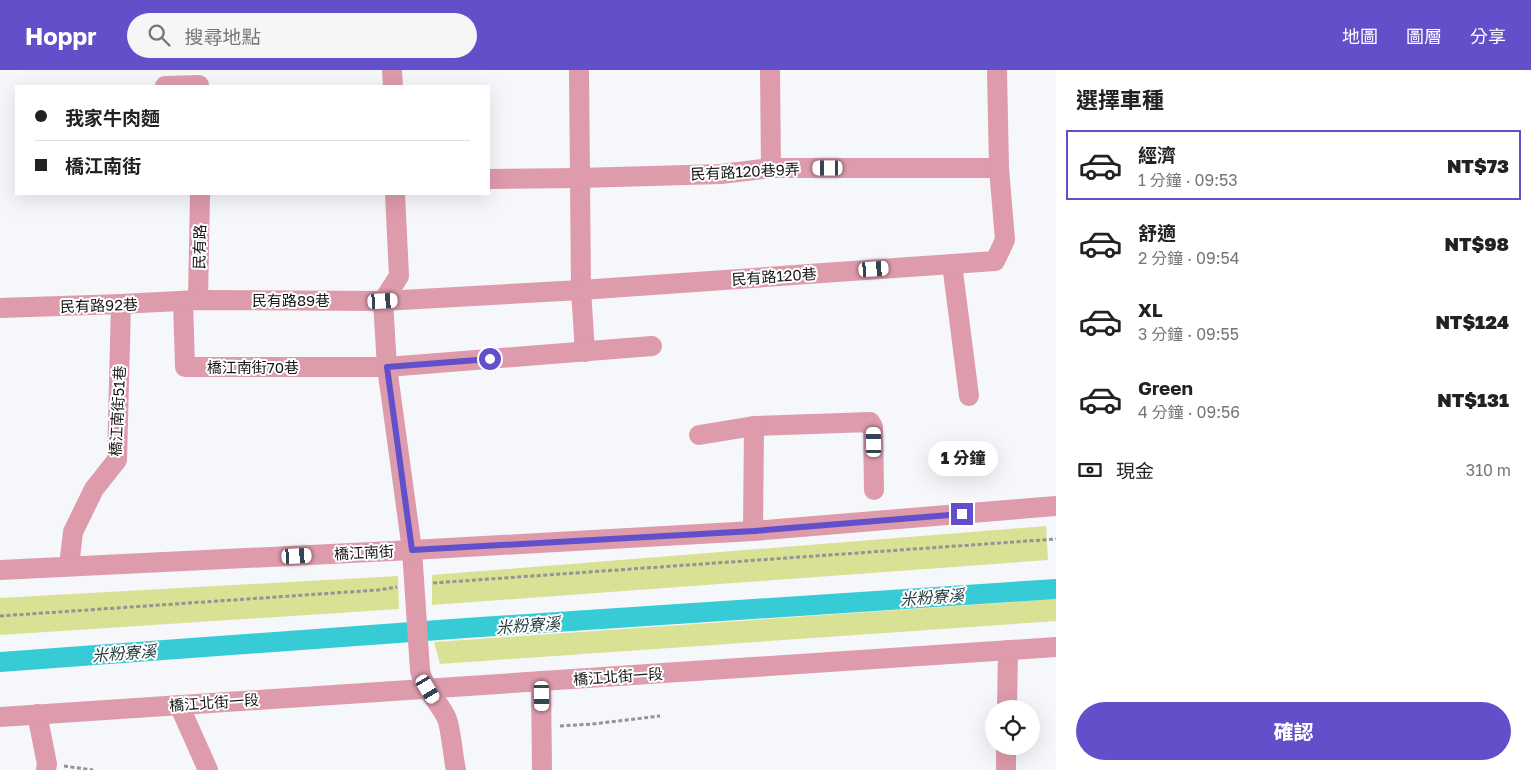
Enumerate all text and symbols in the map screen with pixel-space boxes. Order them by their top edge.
search box [127,13,477,58]
text: Hoppr [25,21,97,50]
icon: search [145,21,173,49]
text: 搜尋地點 [185,25,261,48]
text: 地圖 [1342,25,1378,47]
text: 圖層 [1406,25,1442,47]
text: 分享 [1470,25,1506,47]
text: 選擇車種 [1076,86,1164,113]
text: 我家牛肉麵 [65,106,160,129]
icon: car [1078,143,1123,188]
text: 經濟 [1138,143,1176,166]
text: 橋江南街 [65,154,141,177]
text: NT$73 [1447,154,1509,177]
street label: 民有路120巷9弄 [690,159,800,183]
car [813,161,843,176]
text: 1 分鐘 · 09:53 [1138,170,1238,190]
icon: car [1078,221,1123,266]
text: 舒適 [1138,221,1176,244]
street label: 民有路 [190,224,208,270]
text: NT$98 [1444,232,1509,255]
text: 2 分鐘 · 09:54 [1138,248,1240,268]
car [858,260,889,278]
street label: 民有路120巷 [731,264,817,288]
street label: 民有路89巷 [252,291,330,309]
car [367,293,398,309]
street label: 民有路92巷 [60,295,138,315]
text: XL [1138,298,1163,321]
icon: car [1078,299,1123,344]
text: NT$124 [1435,310,1509,333]
text: 3 分鐘 · 09:55 [1138,324,1239,344]
route start [479,348,501,370]
street label: 橋江南街70巷 [207,358,299,376]
street label: 橋江南街51巷 [106,365,128,457]
text: Green [1138,376,1193,399]
icon: car [1078,377,1123,422]
text: NT$131 [1437,388,1509,411]
text: 4 分鐘 · 09:56 [1138,402,1240,422]
car [866,427,881,457]
callout: 1 分鐘 [927,442,997,476]
text: 1 分鐘 [941,448,985,468]
icon: cash [1076,456,1104,484]
text: 現金 [1116,459,1154,482]
text: 310 m [1466,460,1511,480]
route end [951,503,973,525]
street label: 橋江南街 [334,541,394,563]
car [281,548,312,564]
water label: 米粉寮溪 [899,585,967,609]
water label: 米粉寮溪 [495,613,563,637]
water label: 米粉寮溪 [91,641,159,665]
street label: 橋江北街一段 [572,664,664,688]
car [413,672,442,706]
car [534,681,549,711]
street label: 橋江北街一段 [168,690,260,714]
map controls [985,700,1040,755]
button: locate [985,700,1040,755]
button: 確認 [1076,702,1511,760]

